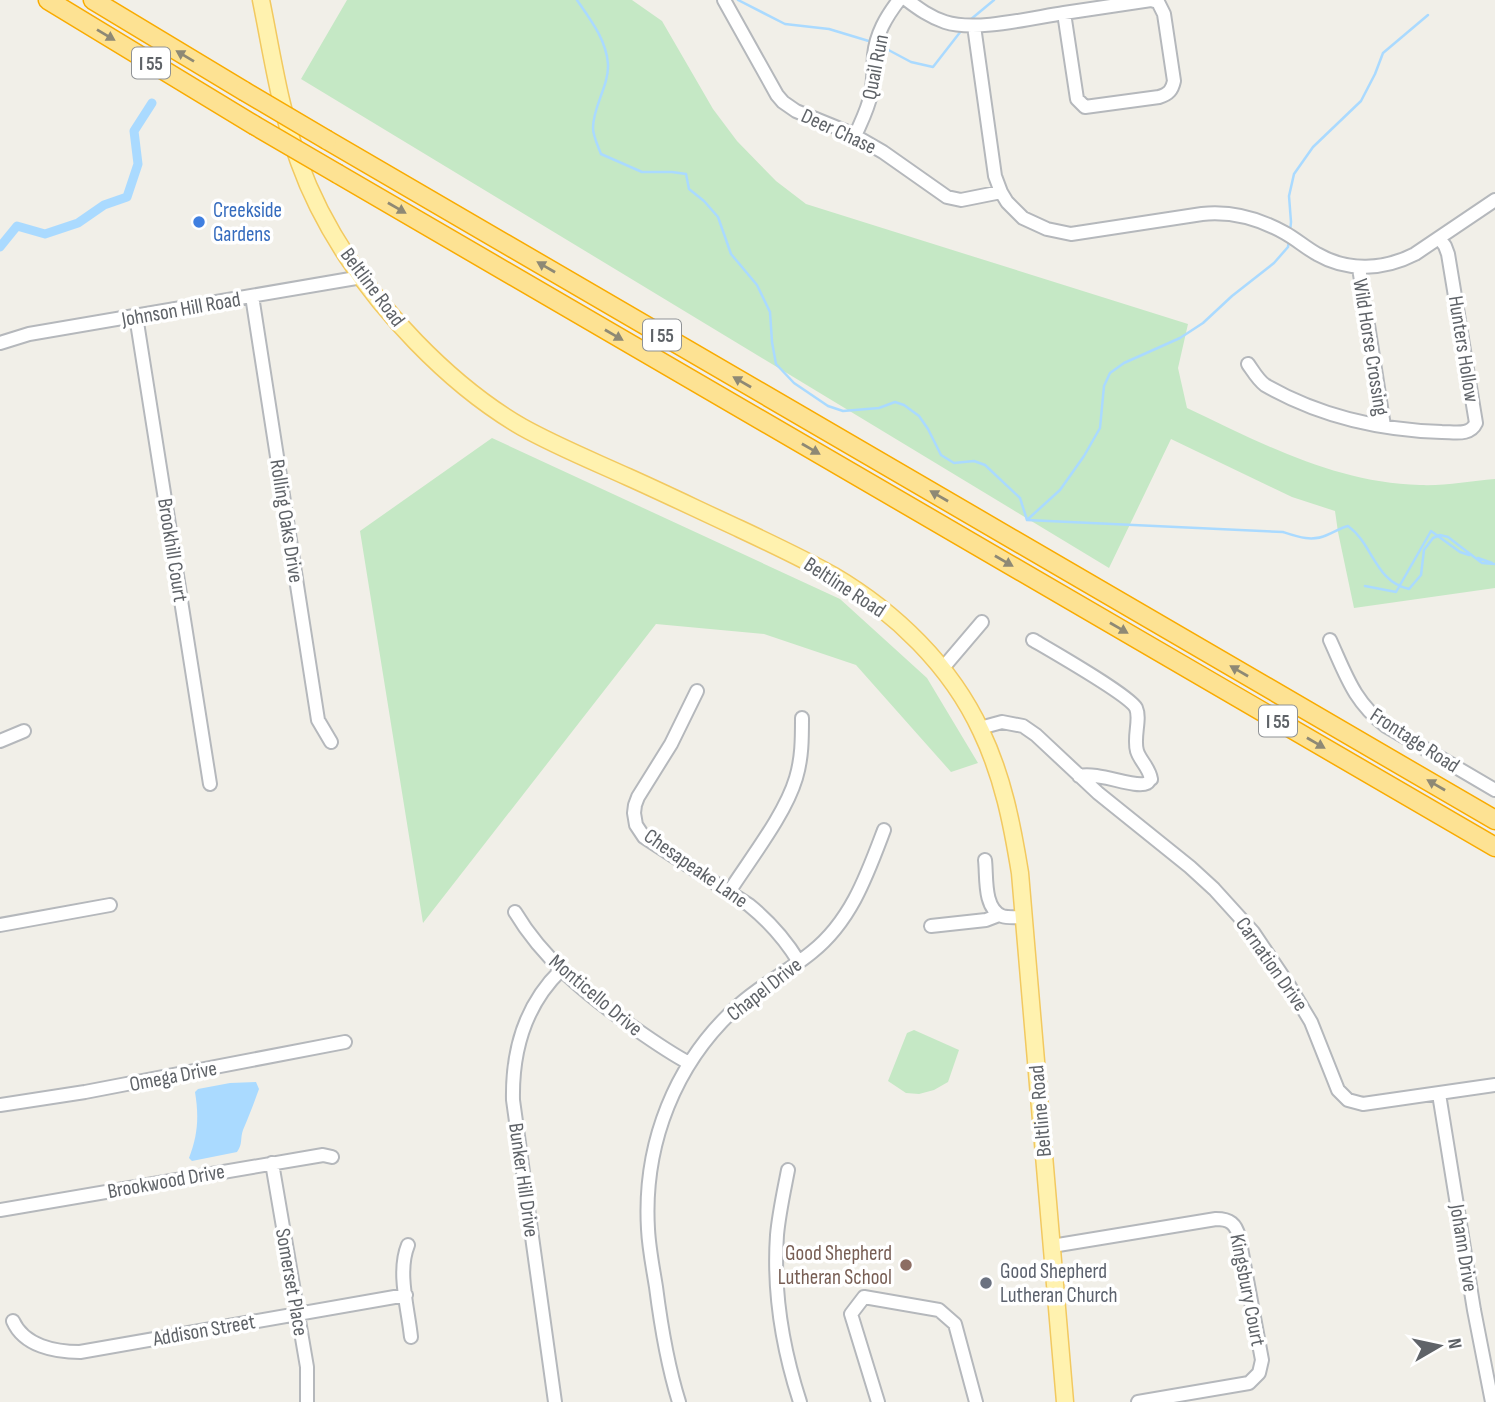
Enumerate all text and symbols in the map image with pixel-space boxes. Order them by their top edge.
one-way arrow [96,29,115,42]
street label: Quail Run [857,32,894,102]
road number: I 55 [132,48,170,78]
one-way arrow [176,50,195,62]
street label: Deer Chase [797,103,880,160]
place label: Creekside Gardens [213,198,282,247]
one-way arrow [387,202,406,214]
marker: Creekside Gardens [191,214,207,230]
street label: Beltline Road [335,243,410,332]
one-way arrow [536,261,555,273]
street label: Wild Horse Crossing [1347,277,1394,417]
street label: Johnson Hill Road [119,287,242,332]
street label: Hunters Hollow [1443,294,1484,404]
road number: I 55 [643,320,681,350]
one-way arrow [605,329,624,341]
one-way arrow [733,375,752,388]
one-way arrow [802,443,821,455]
street label: Rolling Oaks Drive [264,458,309,585]
one-way arrow [929,490,949,502]
street label: Brookhill Court [152,496,193,604]
street label: Beltline Road [799,552,890,623]
one-way arrow [994,555,1013,567]
one-way arrow [1109,622,1129,634]
one-way arrow [1230,665,1249,677]
street label: Frontage Road [1366,702,1464,778]
road number: I 55 [1259,706,1297,736]
one-way arrow [1306,737,1325,749]
one-way arrow [1426,780,1446,792]
street label: Chesapeake Lane [639,823,752,913]
street label: Carnation Drive [1230,912,1313,1016]
street label: Monticello Drive [544,949,647,1042]
street label: Chapel Drive [722,952,807,1026]
street label: Omega Drive [127,1056,219,1097]
street label: Beltline Road [1024,1064,1057,1158]
street label: Bunker Hill Drive [503,1121,544,1239]
street label: Brookwood Drive [106,1159,227,1204]
street label: Johann Drive [1444,1202,1483,1294]
street label: Somerset Place [270,1226,313,1338]
street label: Kingsbury Court [1224,1232,1271,1348]
place label: Good Shepherd Lutheran School [778,1241,892,1290]
marker: Good Shepherd Lutheran School [898,1257,914,1273]
place label: Good Shepherd Lutheran Church [1000,1259,1118,1308]
marker: Good Shepherd Lutheran Church [978,1275,994,1291]
street label: Addison Street [150,1309,257,1352]
north arrow [1404,1311,1474,1381]
text: N [1442,1337,1466,1350]

